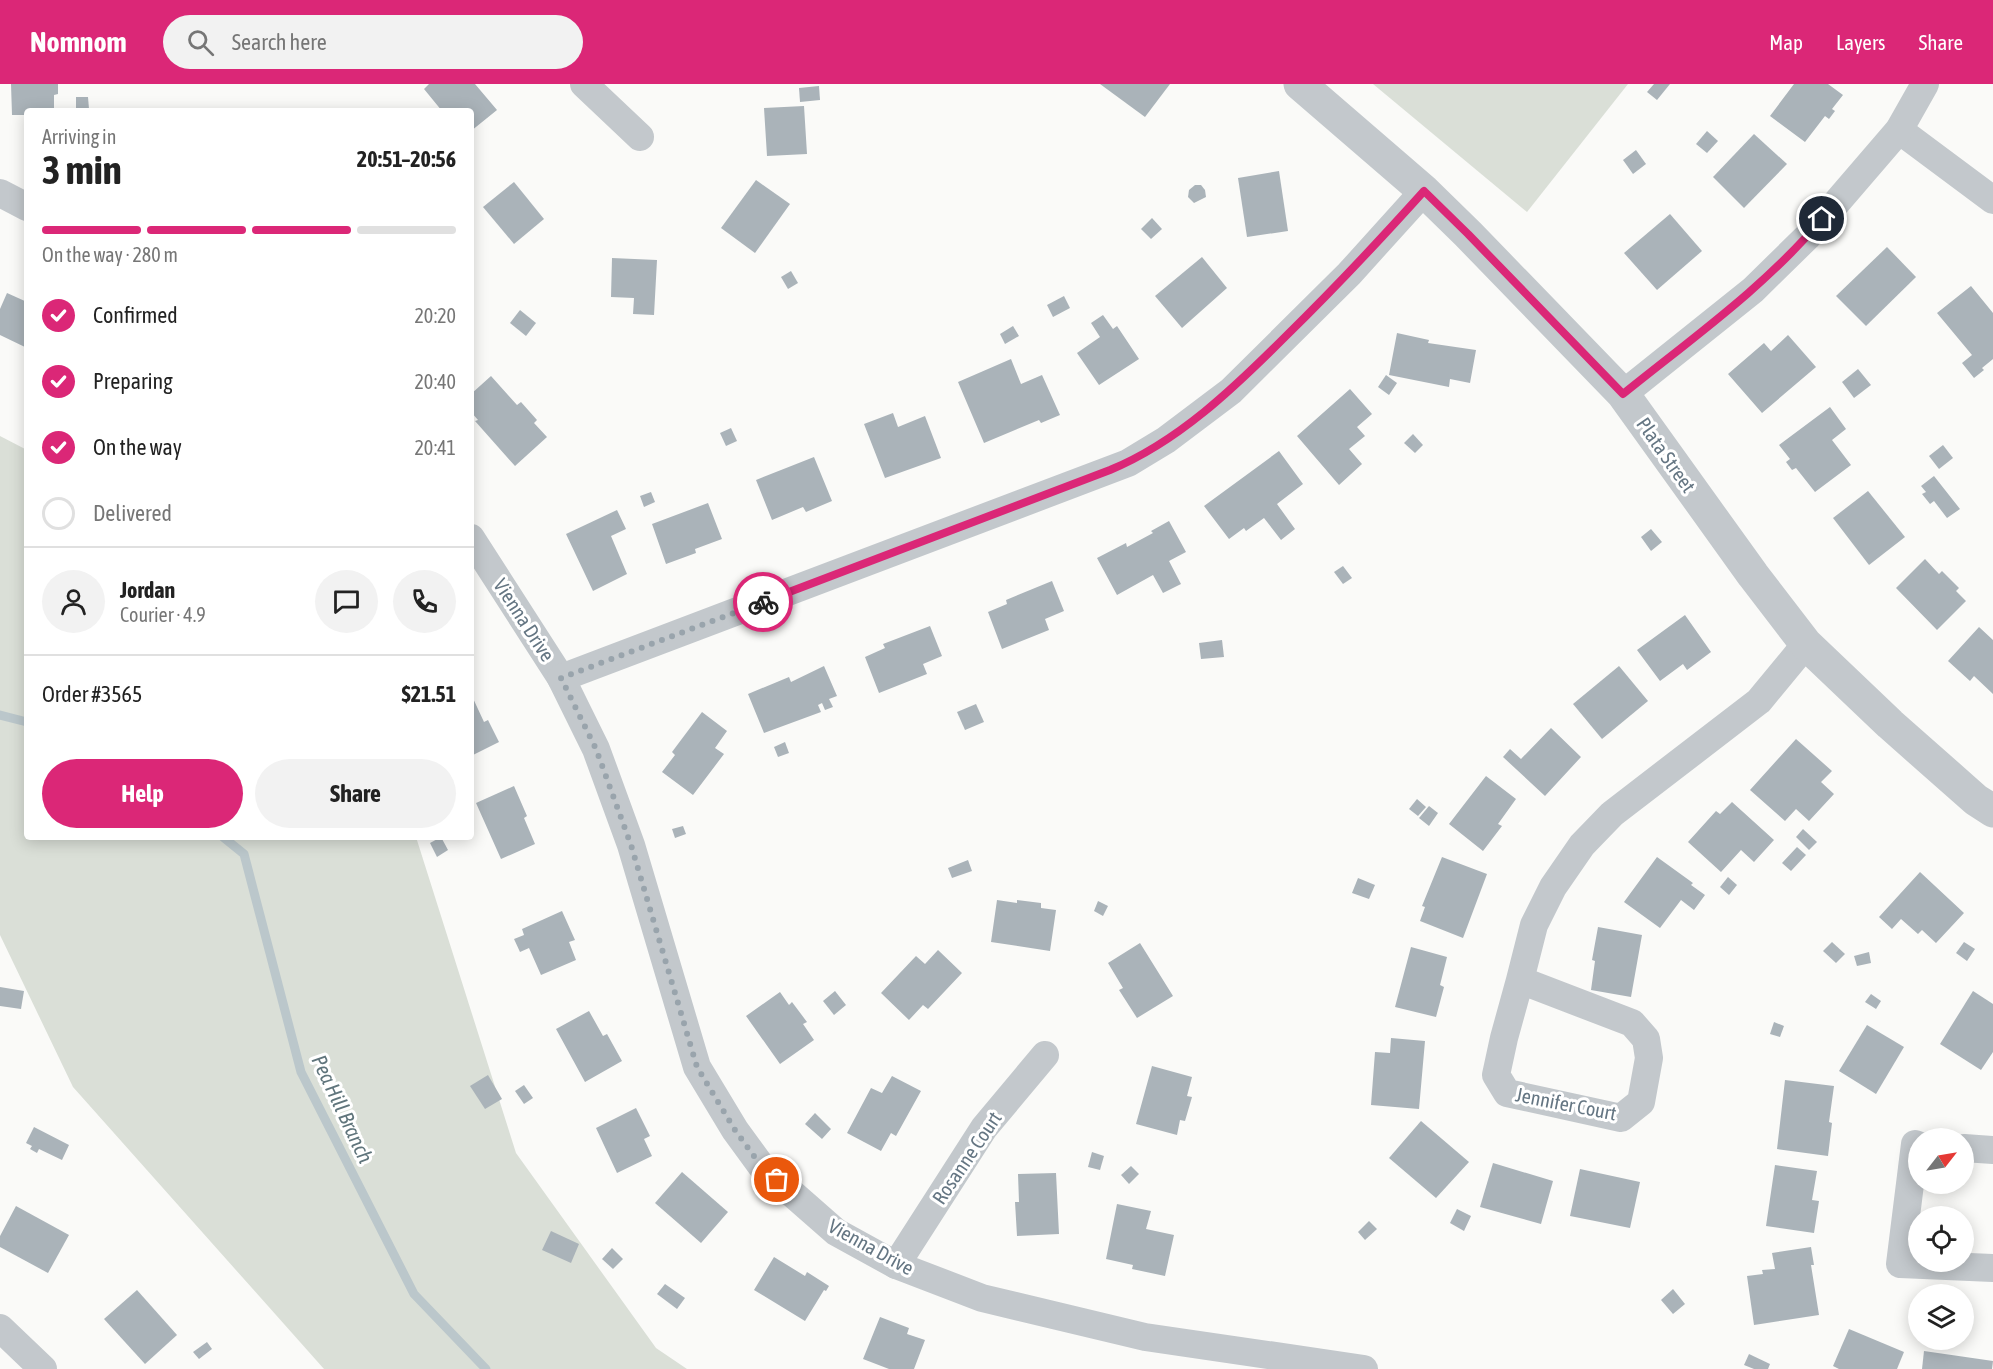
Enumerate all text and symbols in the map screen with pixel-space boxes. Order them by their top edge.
search box [163,15,583,69]
text: Nomnom [30,26,127,58]
icon: search [184,26,217,59]
text: Search here [232,29,327,55]
text: Map [1769,30,1803,54]
text: Layers [1836,30,1886,54]
text: Share [1919,30,1963,54]
text: Arriving in [42,125,116,148]
text: 20:51–20:56 [357,146,456,172]
text: 3 min [42,148,122,192]
pin [1796,193,1847,244]
icon: home [1805,202,1838,235]
text: On the way · 280 m [42,243,178,266]
icon: check [42,299,75,332]
text: Confirmed [93,302,178,328]
text: 20:20 [414,304,456,327]
icon: check [42,365,75,398]
text: Preparing [93,368,173,394]
text: 20:40 [414,370,456,393]
street label: Plata Street [1632,413,1701,497]
icon: check [42,431,75,464]
text: On the way [93,434,182,460]
text: 20:41 [414,436,456,459]
text: Delivered [93,500,172,526]
button: person [42,570,105,633]
button: chat [315,570,378,633]
button: phone [393,570,456,633]
courier [733,572,793,632]
street label: Vienna Drive [489,574,560,665]
text: Jordan [120,577,175,603]
icon: bike [747,586,780,619]
text: Courier · 4.9 [120,603,206,626]
text: Order #3565 [42,681,142,707]
text: $21.51 [401,681,456,707]
button: Help [42,759,243,828]
button: Share [255,759,456,828]
water label: Pea Hill Branch [307,1051,378,1166]
street label: Jennifer Court [1514,1082,1619,1125]
street label: Rosanne Court [927,1107,1006,1208]
north arrow [1908,1128,1974,1194]
map controls [1908,1128,1974,1350]
pin [751,1154,802,1205]
icon: bag [760,1163,793,1196]
button: locate [1908,1206,1974,1272]
street label: Vienna Drive [825,1214,918,1279]
button: layers [1908,1284,1974,1350]

